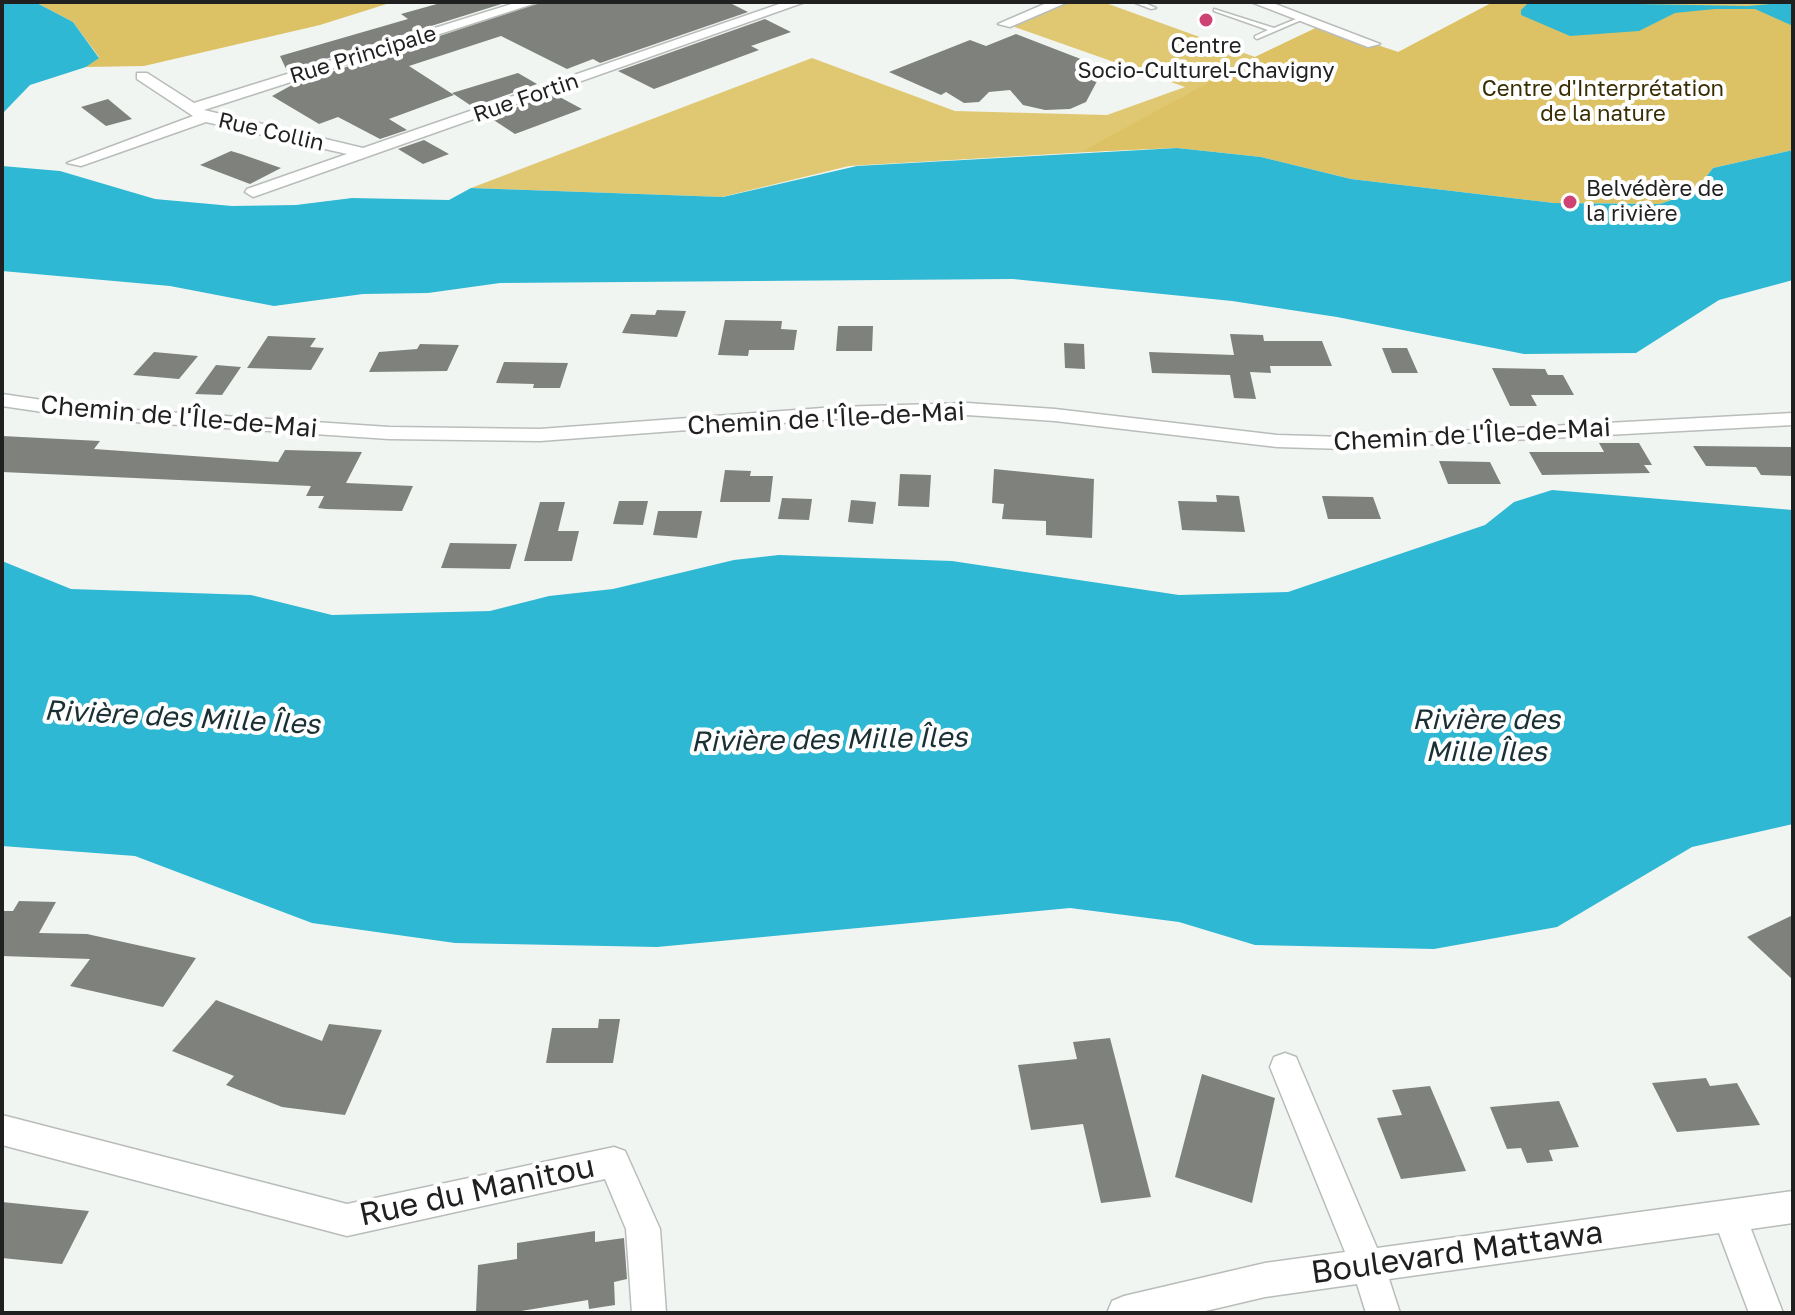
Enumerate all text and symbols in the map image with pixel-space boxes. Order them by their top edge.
marker: Centre Socio-Culturel-Chavigny [1197,11,1215,29]
street label: Rue Principale [286,20,440,90]
place label: Centre Socio-Culturel-Chavigny [1078,33,1334,84]
street label: Rue Fortin [470,68,582,128]
park label: Centre d'Interprétation de la nature [1482,76,1724,128]
street label: Rue Collin [216,107,326,157]
place label: Belvédère de la rivière [1586,176,1724,228]
marker: Belvédère de la rivière [1561,193,1579,211]
street label: Chemin de l'Île-de-Mai [39,389,319,445]
street label: Chemin de l'Île-de-Mai [686,396,966,442]
street label: Chemin de l'Île-de-Mai [1332,412,1612,458]
water label: Rivière des Mille Îles [43,694,321,742]
water label: Rivière des Mille Îles [1412,703,1560,769]
water label: Rivière des Mille Îles [691,721,967,759]
street label: Rue du Manitou [356,1147,598,1235]
street label: Boulevard Mattawa [1309,1214,1605,1292]

